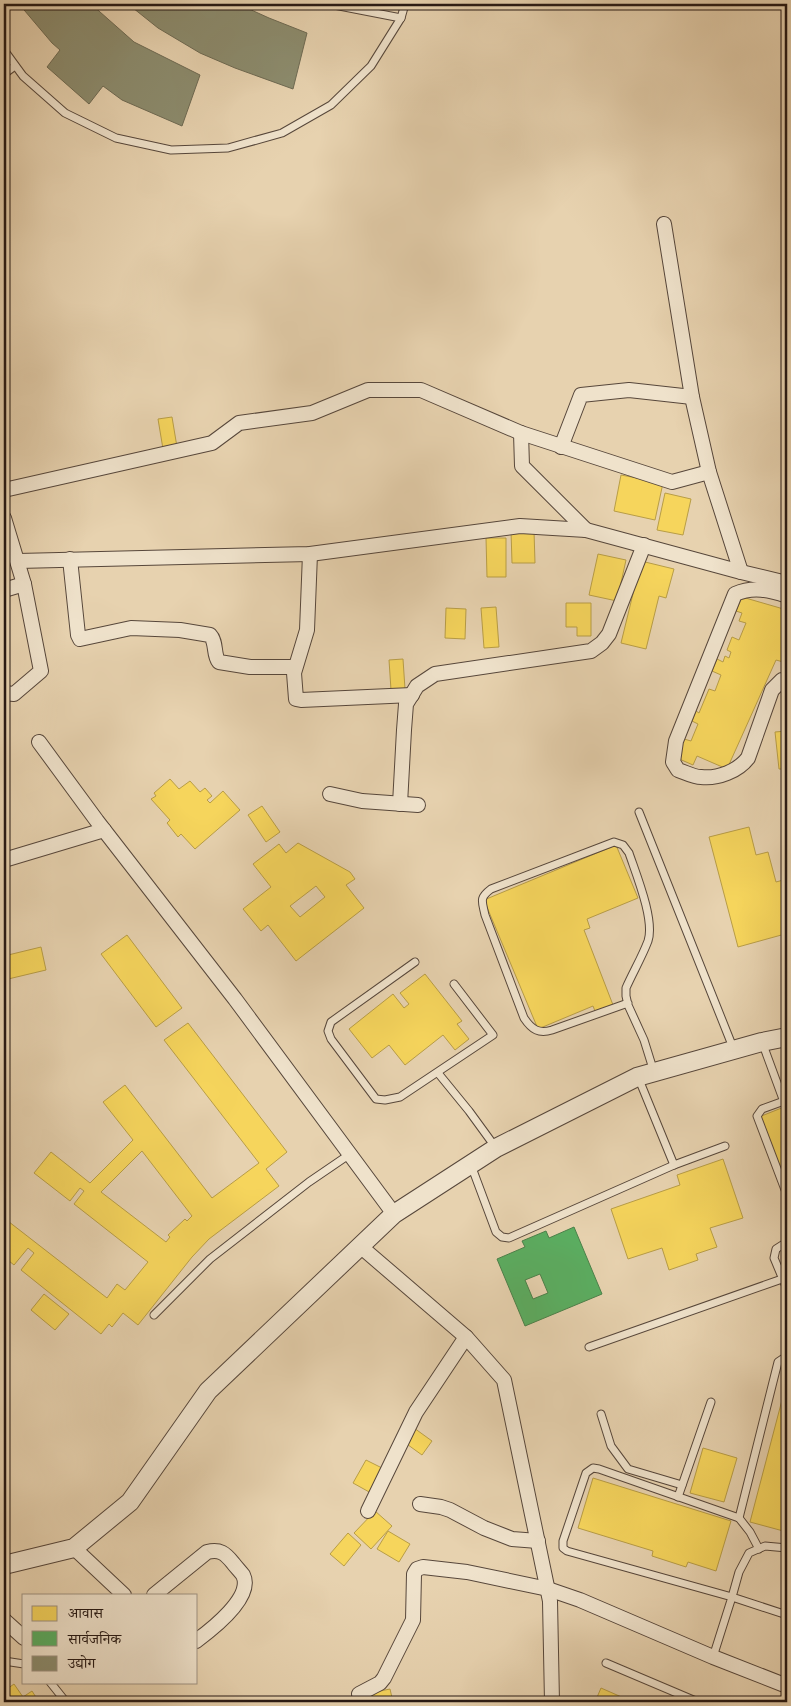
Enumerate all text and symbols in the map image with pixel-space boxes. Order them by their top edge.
legend [22,1594,198,1684]
text: आवास [68,1607,104,1622]
text: सार्वजनिक [67,1630,122,1648]
text: उद्योग [67,1655,97,1672]

